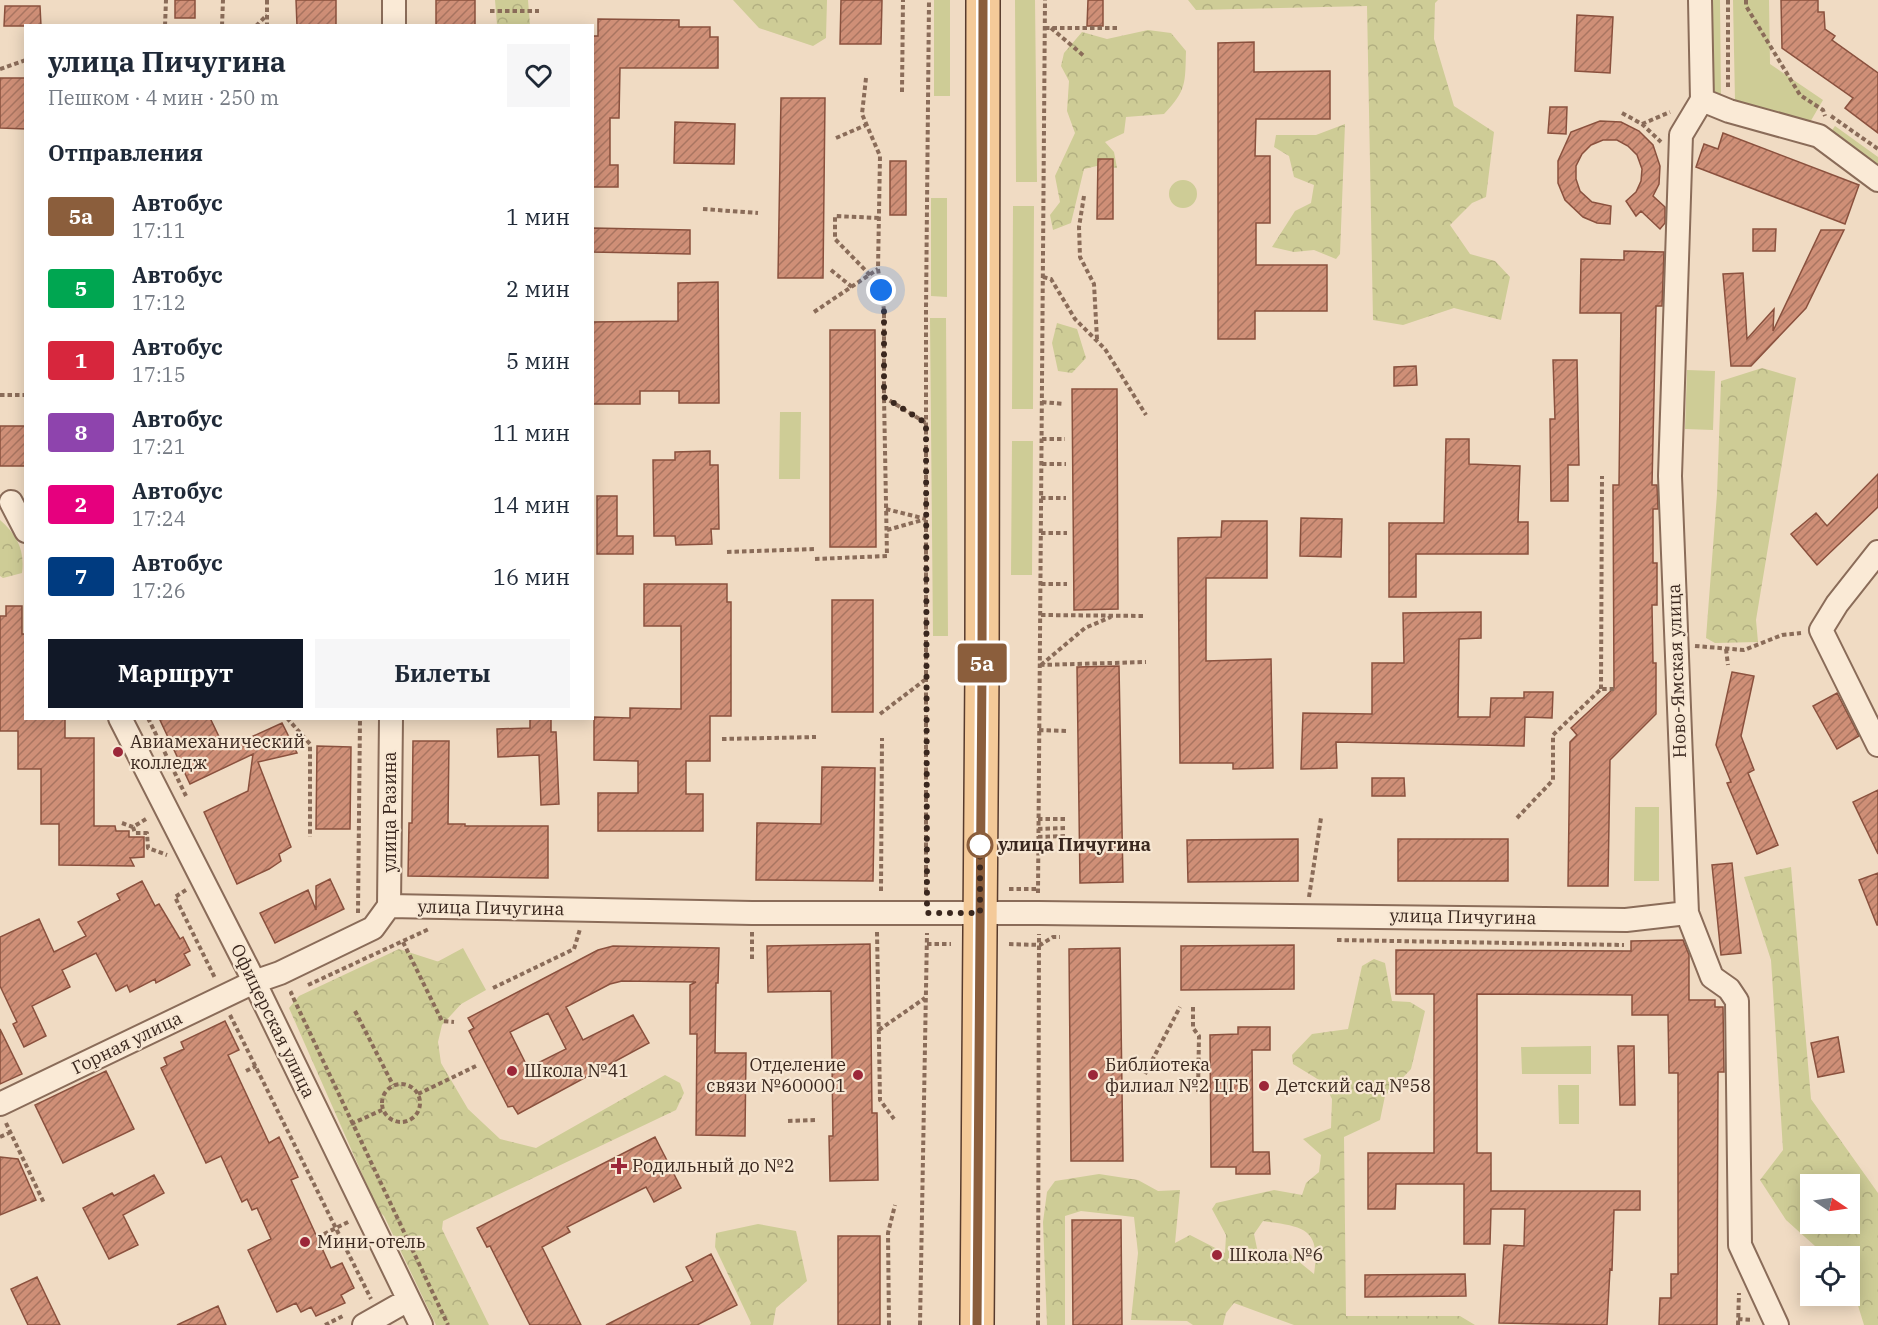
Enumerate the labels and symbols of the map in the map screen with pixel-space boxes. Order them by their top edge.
your location [866,275,896,305]
street label: Ново-Ямская улица [1662,583,1691,759]
line badge: 5а [955,644,1009,682]
place label: Авиамеханический колледж [130,730,305,774]
marker: Авиамеханический колледж [111,745,125,759]
street label: улица Разина [378,751,401,872]
marker: улица Пичугина [967,832,993,858]
place label: улица Пичугина [997,833,1151,856]
street label: улица Пичугина [417,895,565,920]
street label: улица Пичугина [1389,904,1537,929]
street label: Офицерская улица [226,940,321,1102]
street label: Горная улица [68,1006,186,1079]
place label: Отделение связи №600001 [706,1053,846,1097]
place label: Библиотека филиал №2 ЦГБ [1105,1053,1249,1097]
place label: Школа №41 [524,1059,629,1082]
marker: Школа №41 [505,1064,519,1078]
marker: Отделение связи №600001 [851,1068,865,1082]
marker: Библиотека филиал №2 ЦГБ [1086,1068,1100,1082]
place label: Детский сад №58 [1276,1074,1431,1097]
marker: Детский сад №58 [1257,1079,1271,1093]
place label: Родильный до №2 [632,1154,795,1177]
marker: Родильный до №2 [610,1157,628,1175]
north arrow [1800,1174,1860,1234]
place label: Мини-отель [317,1230,426,1253]
marker: Мини-отель [298,1235,312,1249]
place label: Школа №6 [1229,1243,1323,1266]
marker: Школа №6 [1210,1248,1224,1262]

